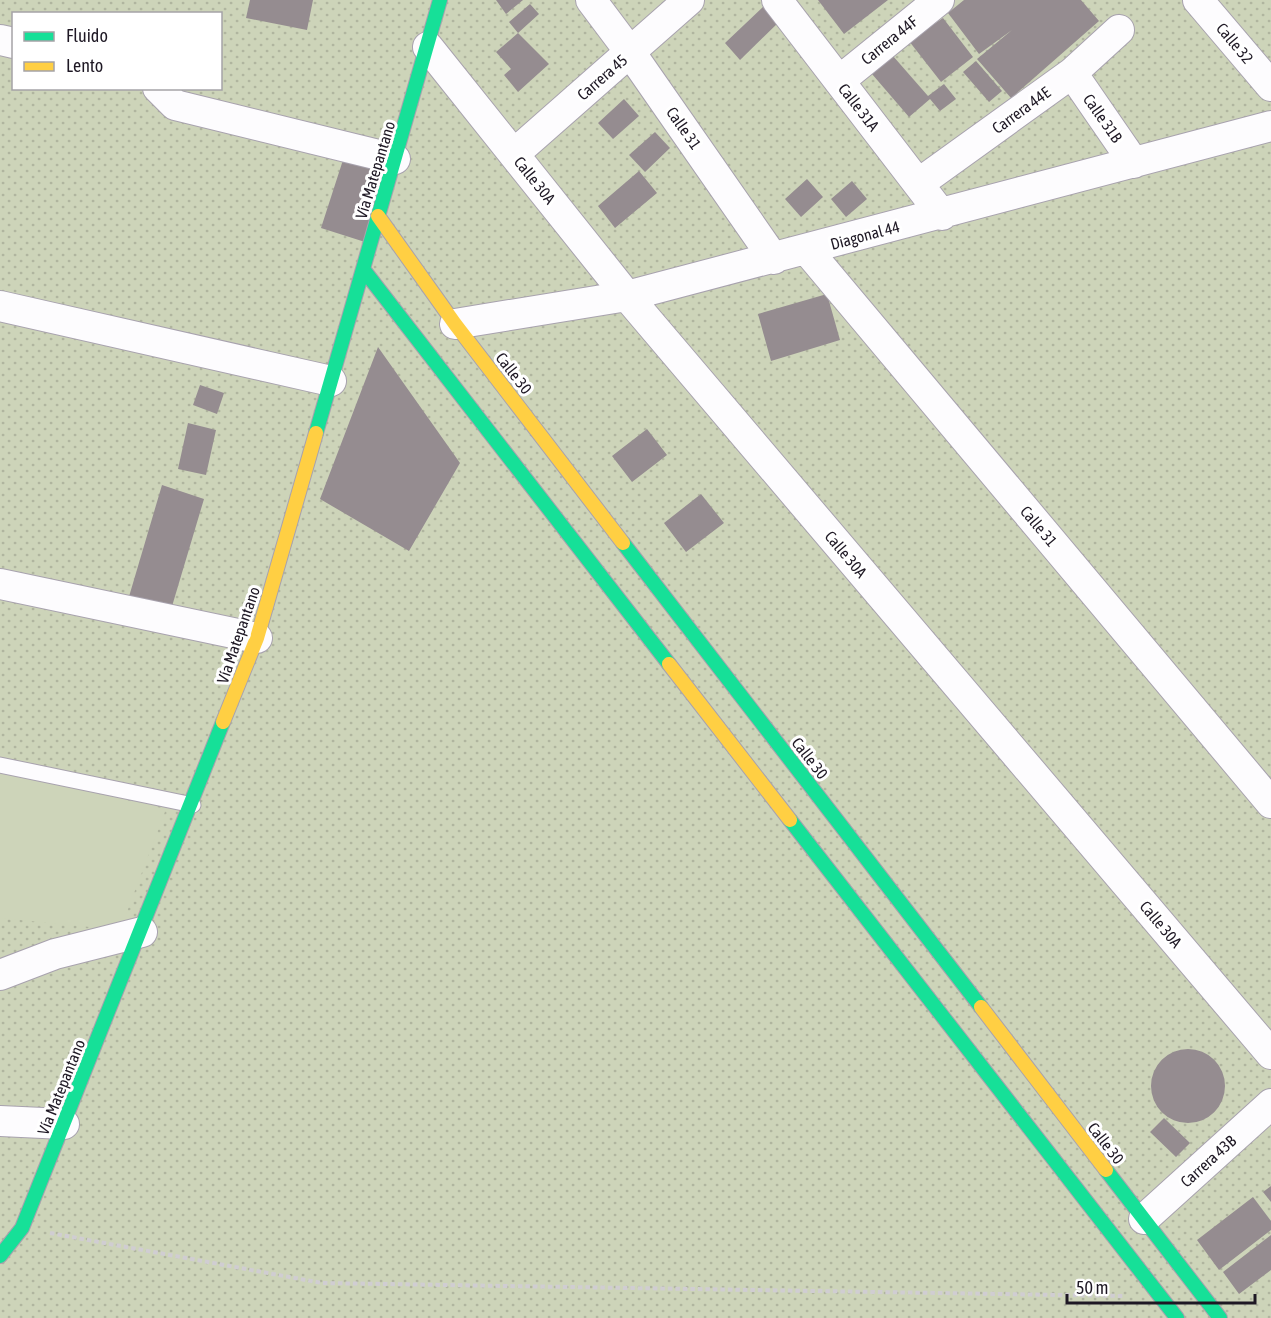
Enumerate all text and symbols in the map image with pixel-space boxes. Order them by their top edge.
legend [12,12,222,90]
street label: Carrera 44F [857,12,921,68]
street label: Calle 32 [1213,19,1257,67]
text: Fluido [66,25,108,46]
street label: Carrera 45 [573,50,631,104]
text: Lento [66,55,103,76]
street label: Calle 31A [835,80,883,134]
street label: Carrera 44E [989,83,1054,137]
street label: Calle 31B [1080,90,1126,146]
street label: Calle 31 [663,103,705,153]
street label: Vía Matepantano [352,119,399,221]
street label: Calle 30A [511,153,559,207]
street label: Diagonal 44 [828,217,902,254]
street label: Calle 30 [492,349,536,397]
street label: Calle 31 [1017,502,1061,550]
street label: Calle 30A [821,527,871,581]
street label: Vía Matepantano [213,584,264,686]
street label: Calle 30 [788,734,832,782]
street label: Calle 30A [1136,897,1186,951]
street label: Vía Matepantano [34,1037,89,1138]
street label: Calle 30 [1084,1119,1128,1167]
street label: Carrera 43B [1177,1131,1240,1190]
scale bar [1067,1267,1254,1305]
text: 50 m [1076,1277,1108,1298]

